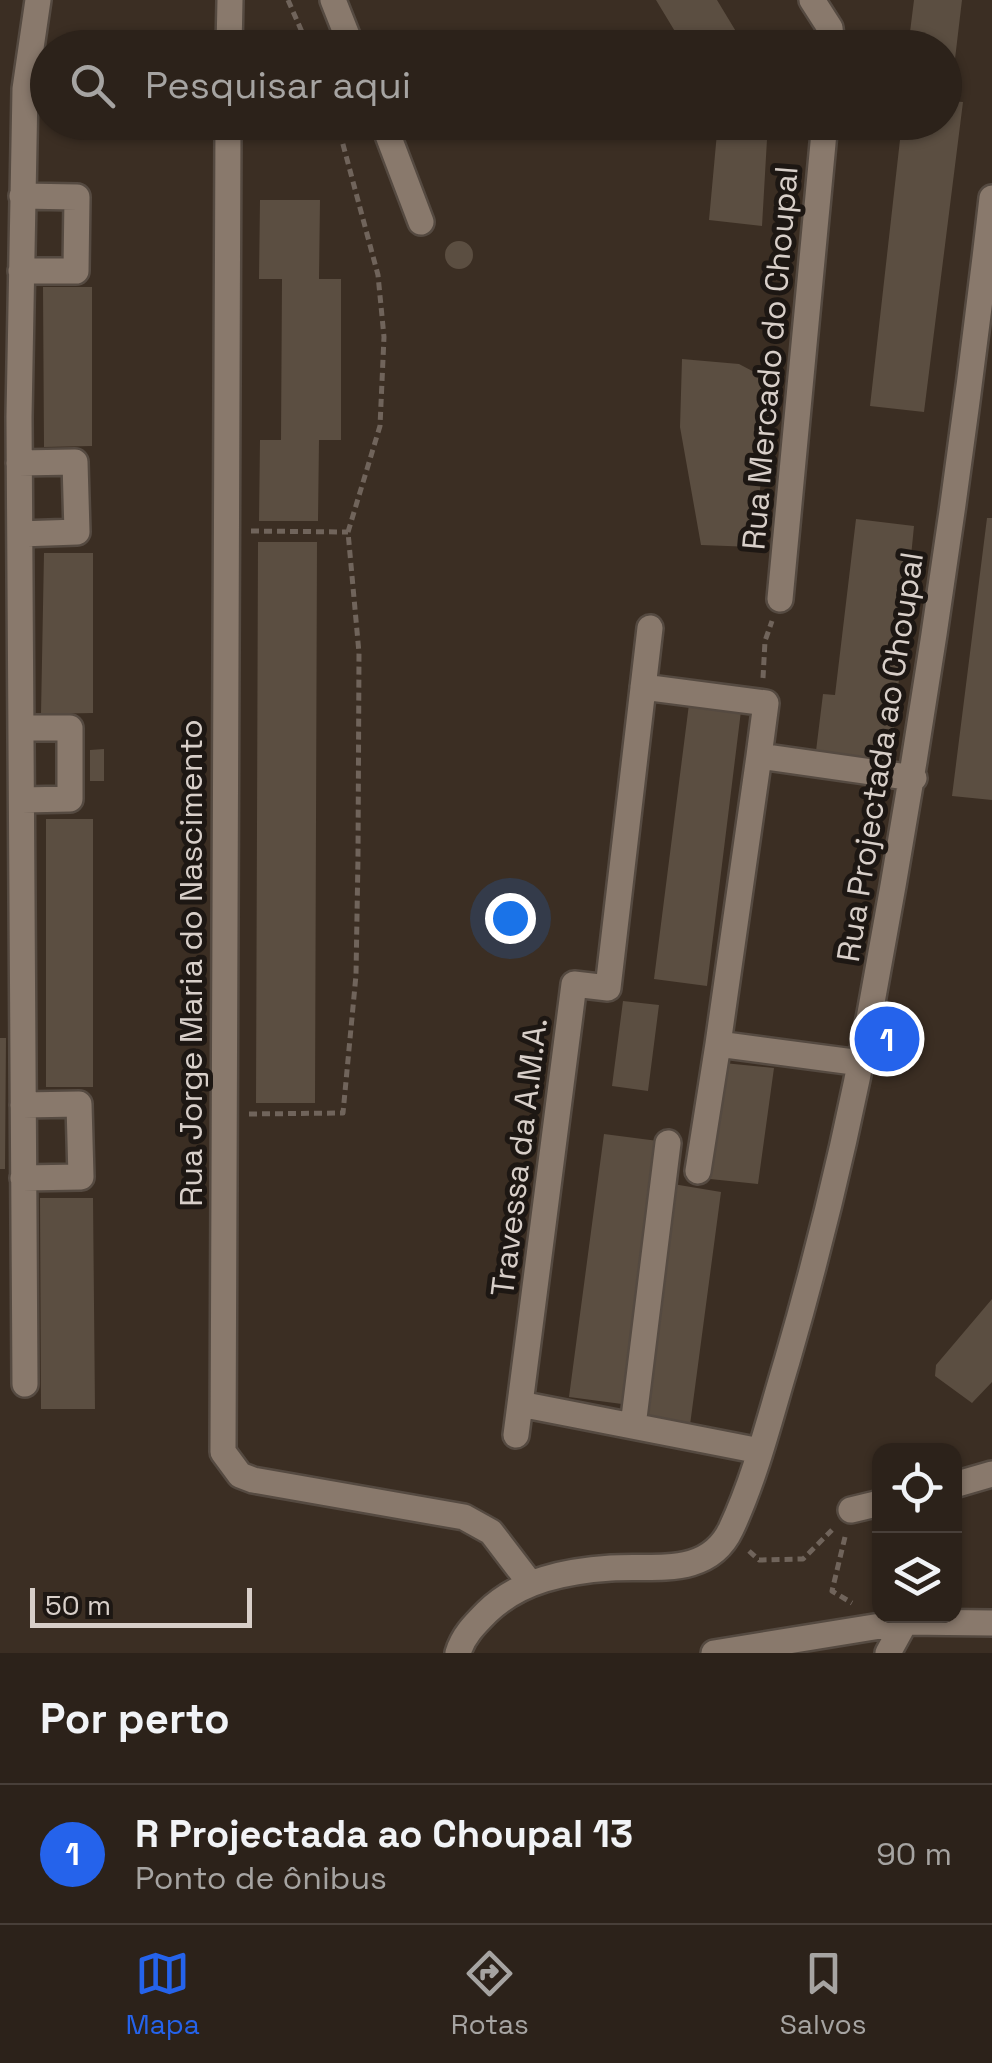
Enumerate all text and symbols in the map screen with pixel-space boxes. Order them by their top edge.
search box [30,30,962,140]
icon: search [65,58,120,113]
text: Pesquisar aqui [145,61,411,109]
street label: Rua Mercado do Choupal [733,164,807,552]
street label: Rua Projectada ao Choupal [828,549,932,965]
street label: Rua Jorge Maria do Nascimento [171,719,211,1207]
your location [485,893,536,944]
pin: 1 [854,1002,920,1076]
street label: Travessa da A.M.A. [482,1015,556,1299]
map controls [872,1443,962,1623]
button: locate [872,1443,962,1533]
button: layers [872,1533,962,1623]
scale bar [30,1583,252,1628]
text: 50 m [45,1587,111,1623]
text: Por perto [40,1692,230,1745]
text: R Projectada ao Choupal 13 [135,1810,633,1858]
text: 1 [65,1834,80,1874]
text: 90 m [876,1834,952,1874]
text: Ponto de ônibus [135,1858,387,1898]
tab: Mapa [125,1946,200,2042]
tab: Rotas [451,1946,529,2042]
tab: Salvos [780,1946,867,2042]

